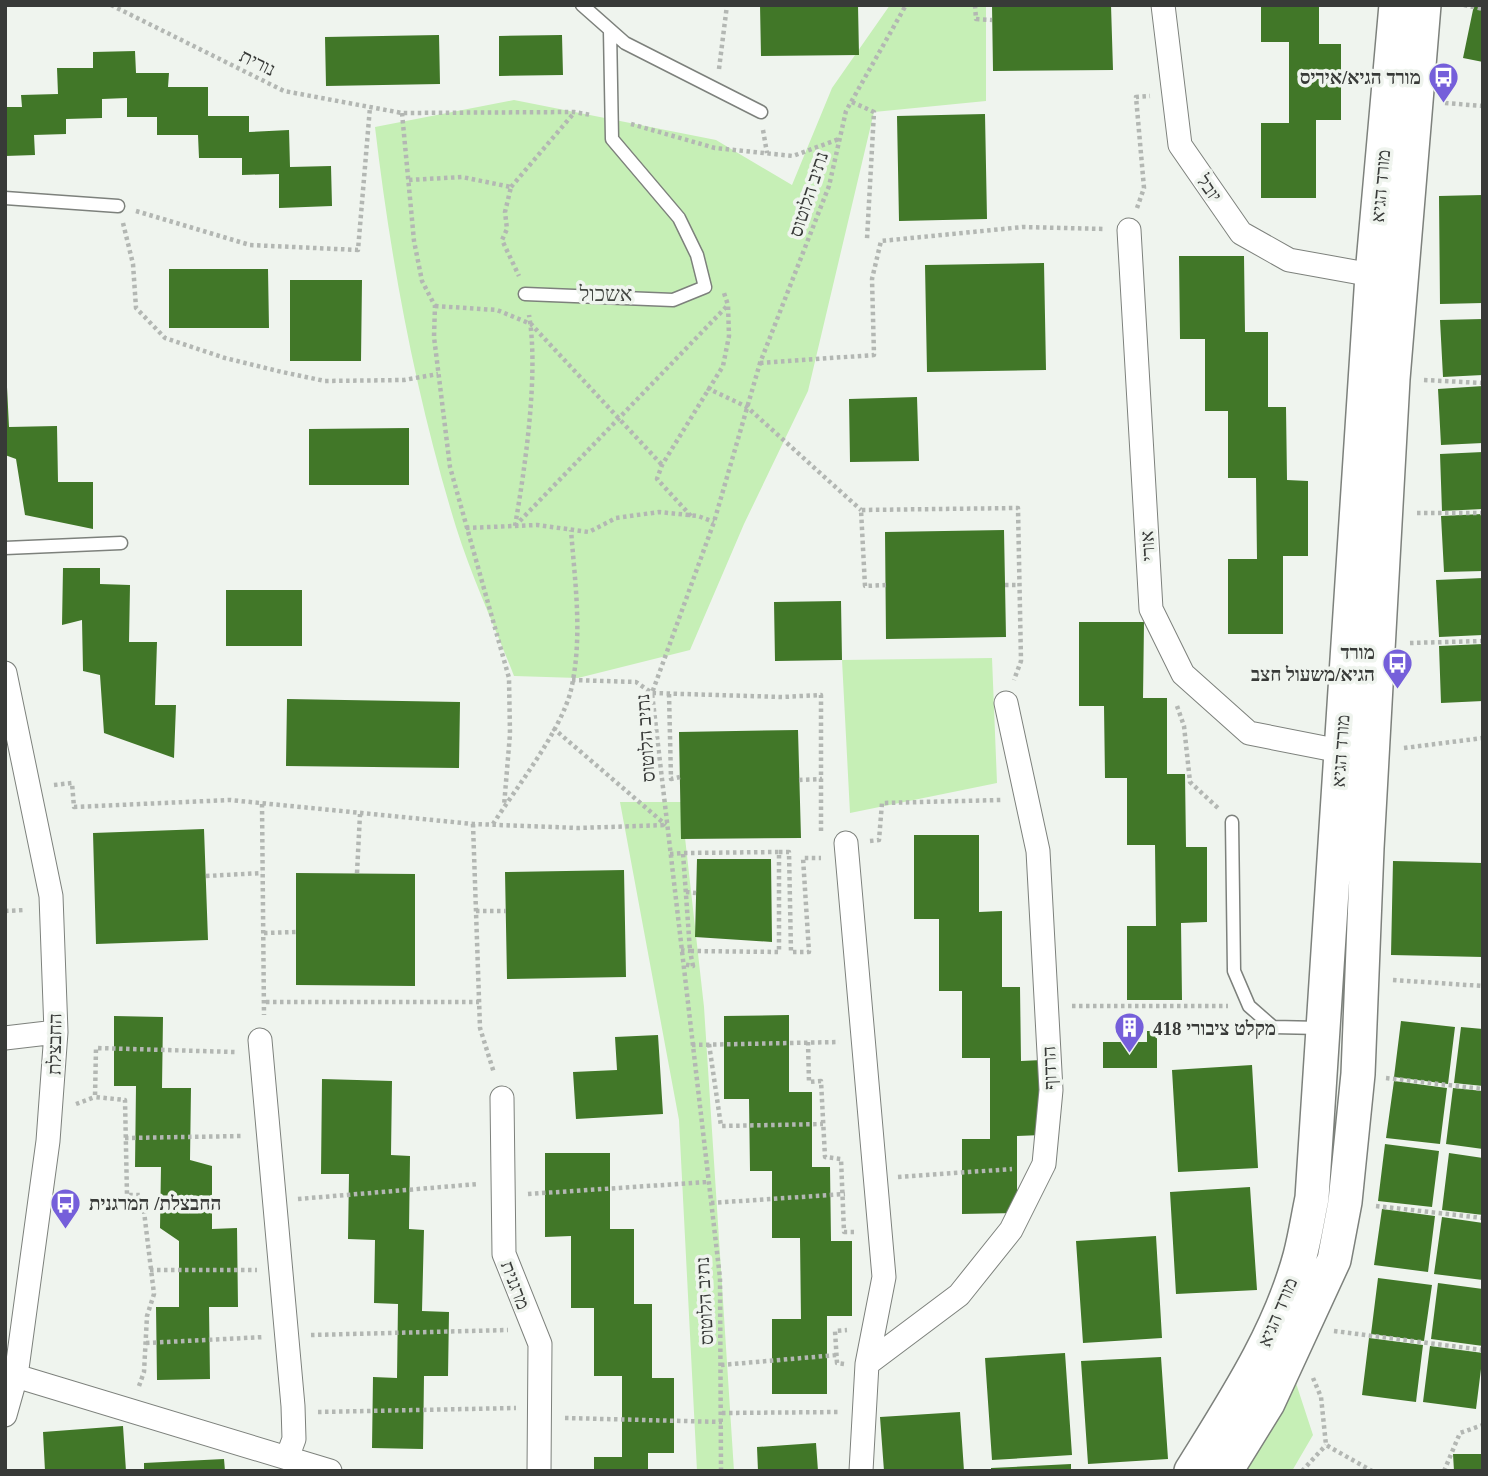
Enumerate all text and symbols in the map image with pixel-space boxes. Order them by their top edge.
street label: נורית [237,45,279,80]
bus stop icon: מורד הגיא/איריס [1427,60,1461,104]
place label: מורד הגיא/איריס [1300,67,1421,88]
street label: נתיב הלוטוס [785,149,832,239]
street label: מורד הגיא [1367,149,1394,223]
street label: יובל [1192,170,1226,206]
district label: אשכול [579,282,632,306]
street label: אורי [1136,530,1159,562]
place label: מורד הגיא/משעול חצב [1251,642,1375,685]
bus stop icon: מורד הגיא/משעול חצב [1381,646,1415,690]
street label: נתיב הלוטוס [632,693,659,783]
street label: מורד הגיא [1327,714,1354,788]
building icon: מקלט ציבורי 418 [1113,1011,1147,1055]
street label: החבצלת [43,1013,66,1075]
place label: מקלט ציבורי 418 [1153,1018,1276,1039]
street label: הרדוף [1038,1046,1061,1090]
bus stop icon: החבצלת/ המרגנית [49,1186,83,1230]
place label: החבצלת/ המרגנית [89,1193,221,1214]
street label: נתיב הלוטוס [692,1256,717,1346]
street label: מרגנית [497,1258,534,1312]
street label: מורד הגיא [1254,1275,1301,1350]

